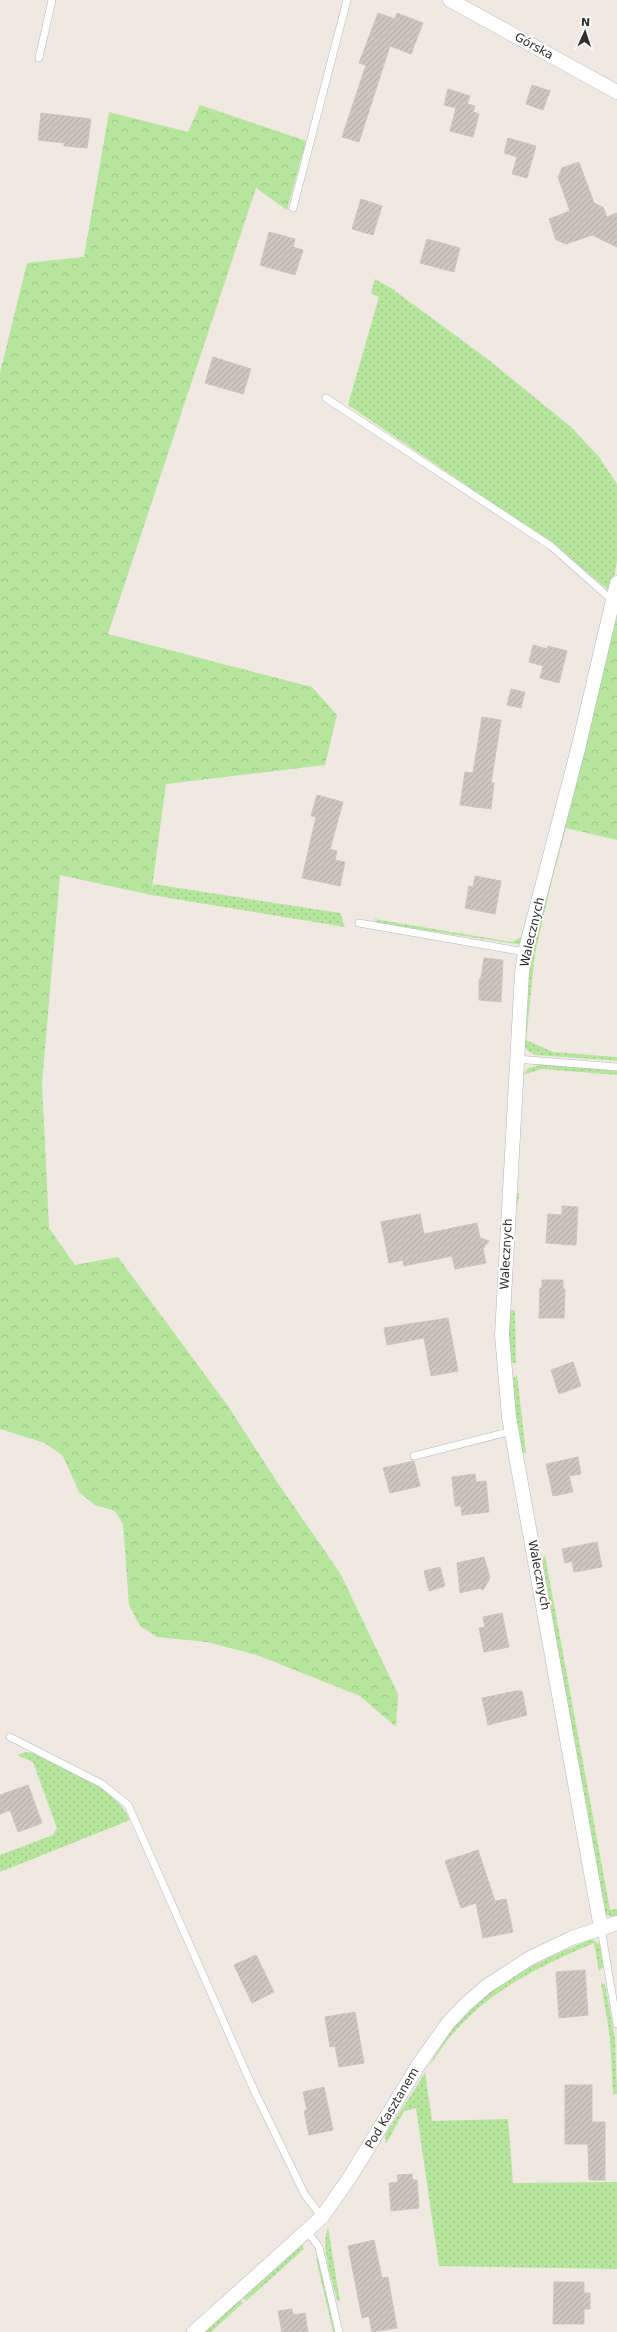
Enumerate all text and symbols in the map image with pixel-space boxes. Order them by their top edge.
north arrow [565,12,605,52]
text: N [581,16,590,29]
street label: Górska [512,30,556,62]
street label: Walecznych [517,896,547,968]
street label: Walecznych [497,1218,515,1290]
street label: Walecznych [525,1539,553,1611]
street label: Pod Kasztanem [362,2065,422,2151]

